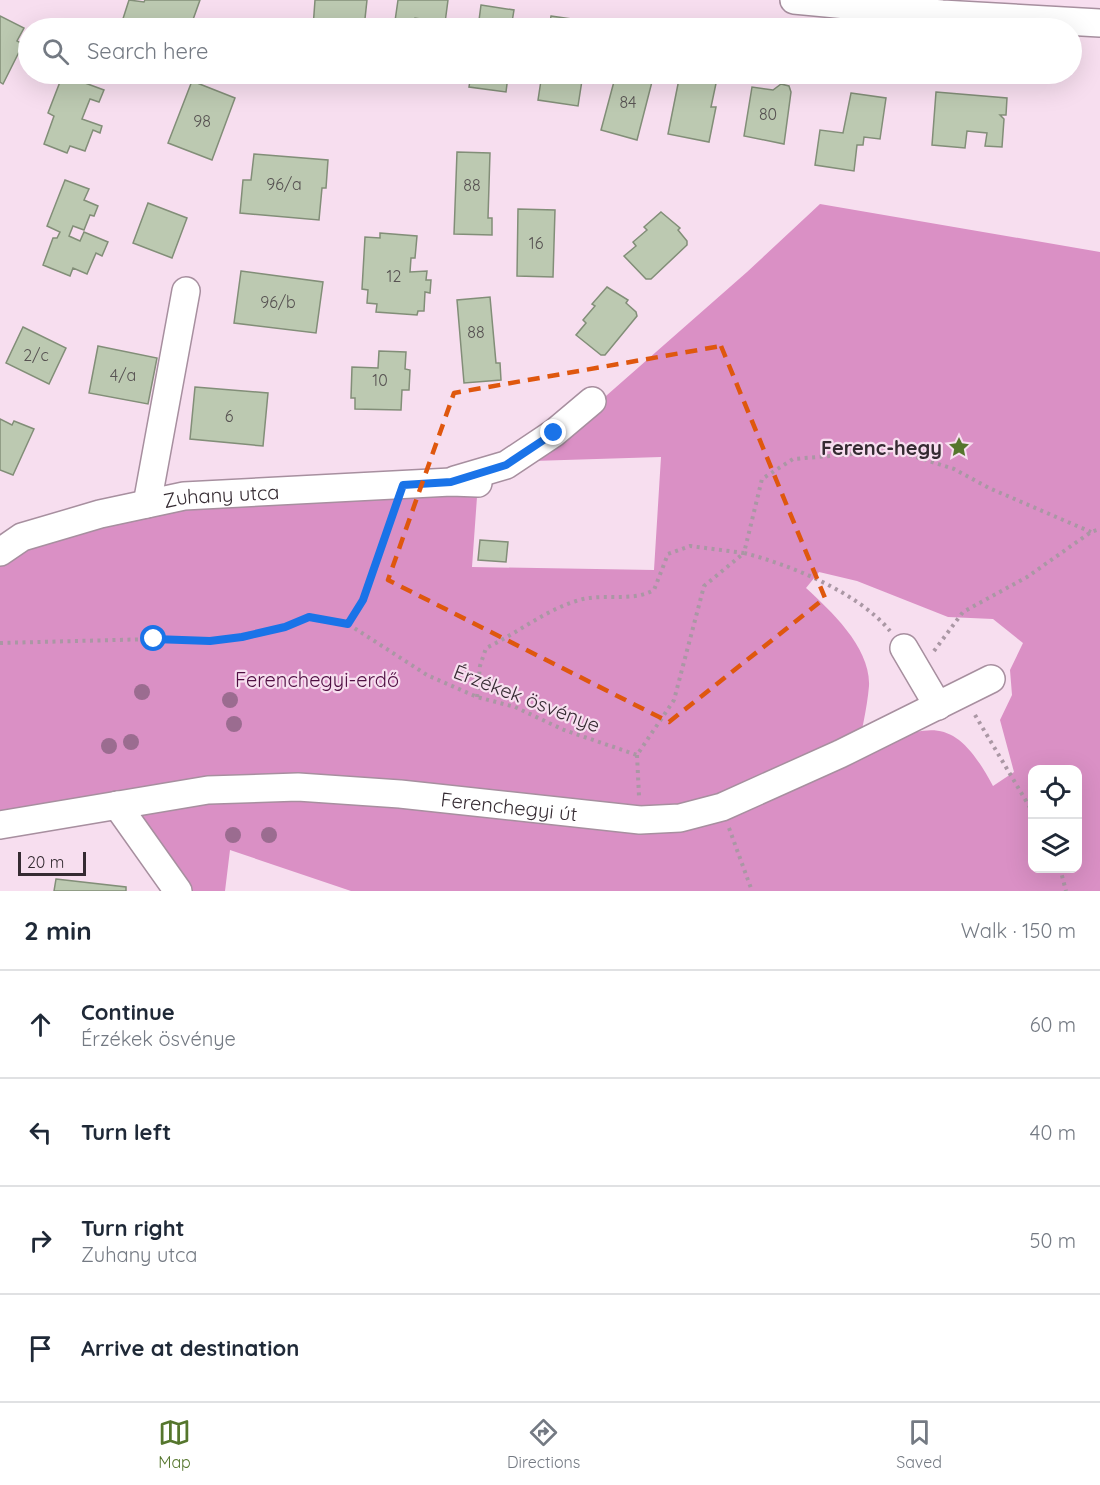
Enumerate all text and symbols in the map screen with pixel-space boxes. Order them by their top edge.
search box [18,18,1082,84]
icon: search [39,35,72,68]
text: Search here [87,37,208,65]
house number: 84 [619,92,637,112]
house number: 80 [759,104,777,124]
house number: 98 [193,111,211,131]
house number: 96/a [266,174,302,194]
house number: 88 [463,175,481,195]
house number: 16 [529,233,544,253]
house number: 12 [387,266,402,286]
house number: 96/b [260,292,296,312]
house number: 88 [467,322,485,342]
house number: 2/c [23,345,49,365]
house number: 4/a [110,365,136,385]
house number: 10 [372,370,388,390]
house number: 6 [225,406,234,426]
route end [540,419,566,445]
place label: Ferenc-hegy [821,435,942,460]
place icon: Ferenc-hegy [947,435,971,459]
street label: Zuhany utca [161,479,280,513]
route start [140,625,166,651]
street label: Érzékek ösvénye [450,659,604,737]
park label: Ferenchegyi-erdő [235,667,399,692]
map controls [1028,765,1082,873]
button: locate [1028,765,1082,819]
street label: Ferenchegyi út [440,786,579,826]
button: layers [1028,819,1082,873]
scale bar [18,849,86,876]
text: 20 m [27,852,64,872]
text: 2 min [24,914,92,947]
text: Walk · 150 m [961,918,1076,943]
text: Continue [81,998,175,1026]
icon: ahead [24,1008,57,1041]
text: 60 m [1030,1012,1076,1037]
text: Érzékek ösvénye [81,1026,236,1051]
icon: left [24,1116,57,1149]
text: Turn left [81,1118,171,1146]
text: 40 m [1030,1120,1076,1145]
text: Turn right [81,1214,185,1242]
icon: right [24,1224,57,1257]
text: 50 m [1030,1228,1076,1253]
text: Zuhany utca [81,1242,197,1267]
icon: arrive [24,1332,57,1365]
text: Arrive at destination [81,1334,299,1362]
tab: Map [158,1416,191,1472]
tab: Directions [507,1416,580,1472]
tab: Saved [896,1416,942,1472]

